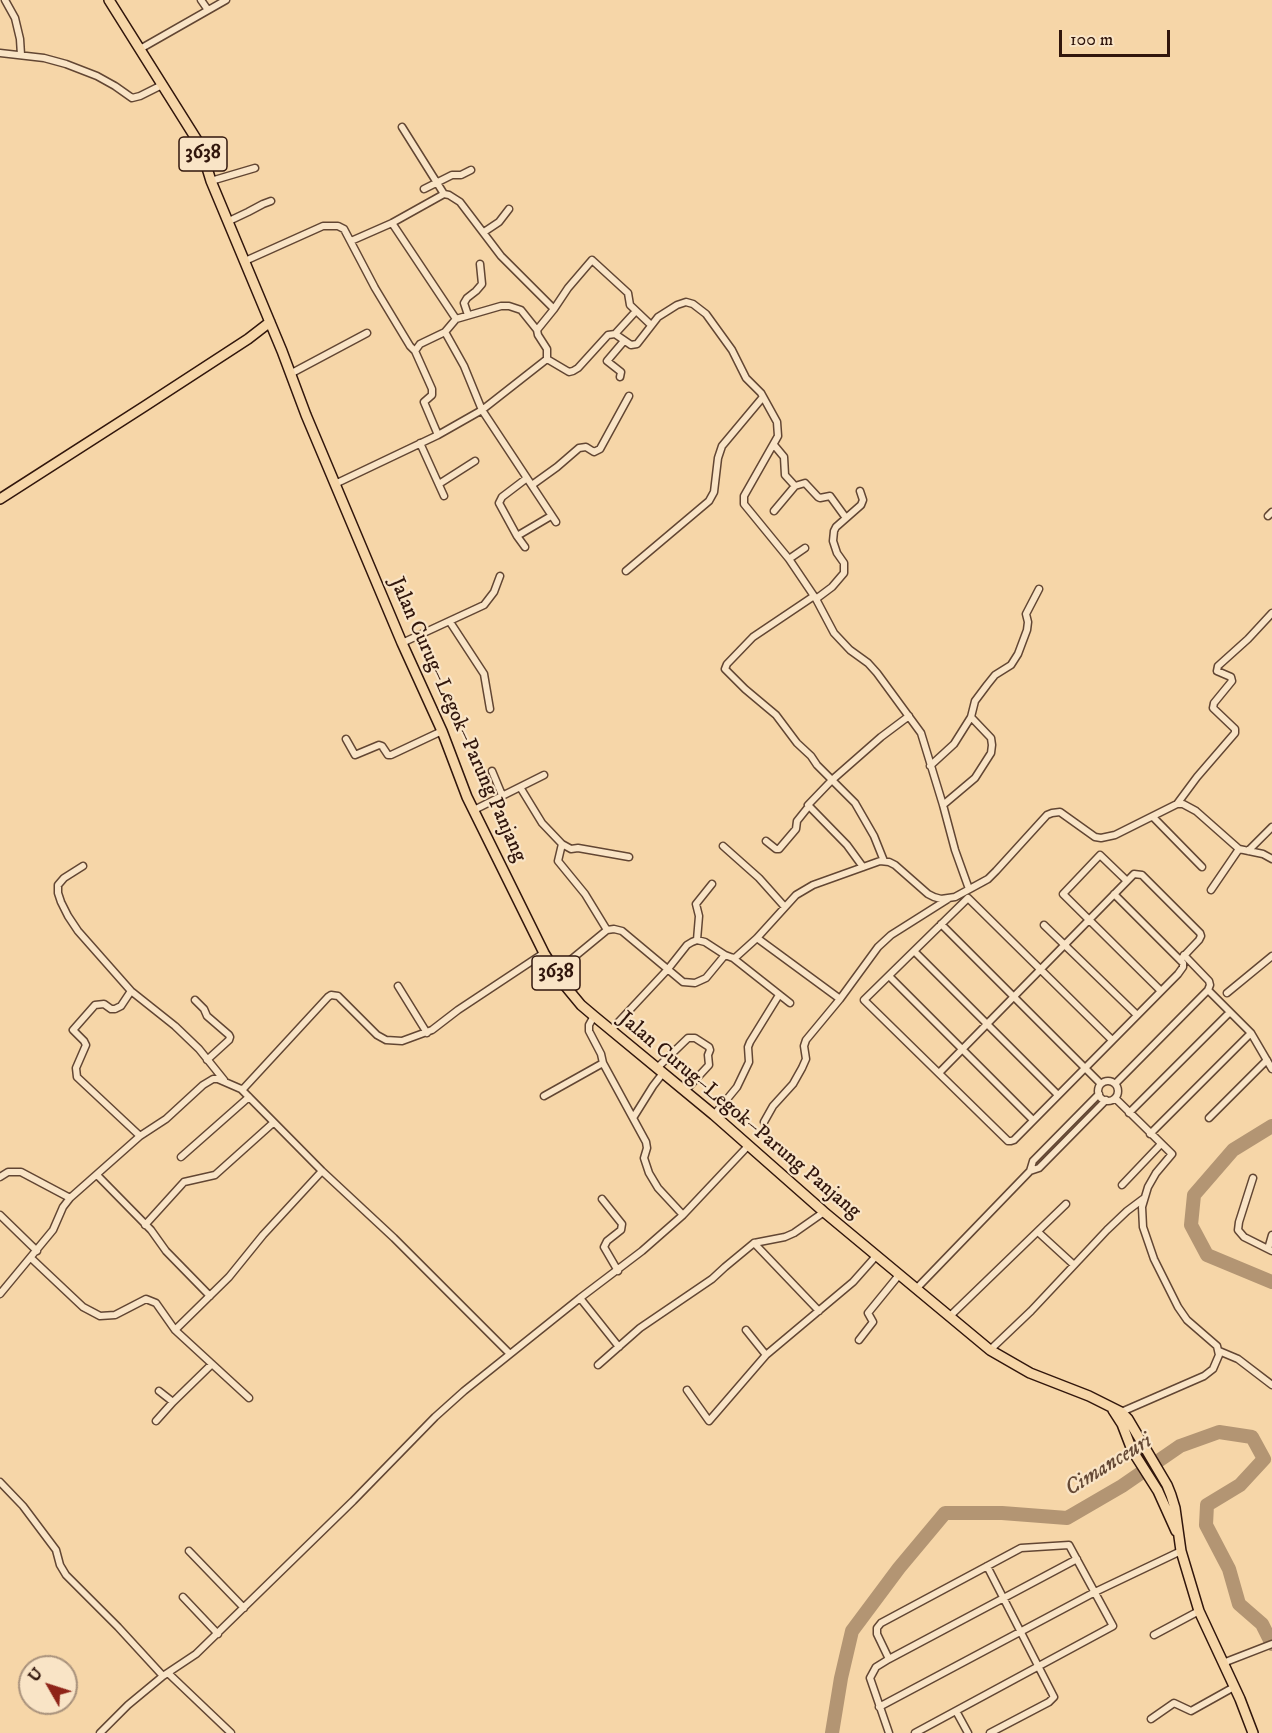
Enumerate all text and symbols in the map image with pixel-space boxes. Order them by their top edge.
scale bar [1062,18,1173,56]
text: 100 m [1070,29,1113,51]
road number: 3638 [179,137,227,171]
street label: Jalan Curug–Legok–Parung Panjang [383,574,531,866]
road number: 3638 [532,956,580,990]
street label: Jalan Curug–Legok–Parung Panjang [613,1007,865,1225]
water label: Cimanceuri [1061,1429,1157,1503]
north arrow [18,1655,78,1715]
text: U [24,1664,47,1686]

